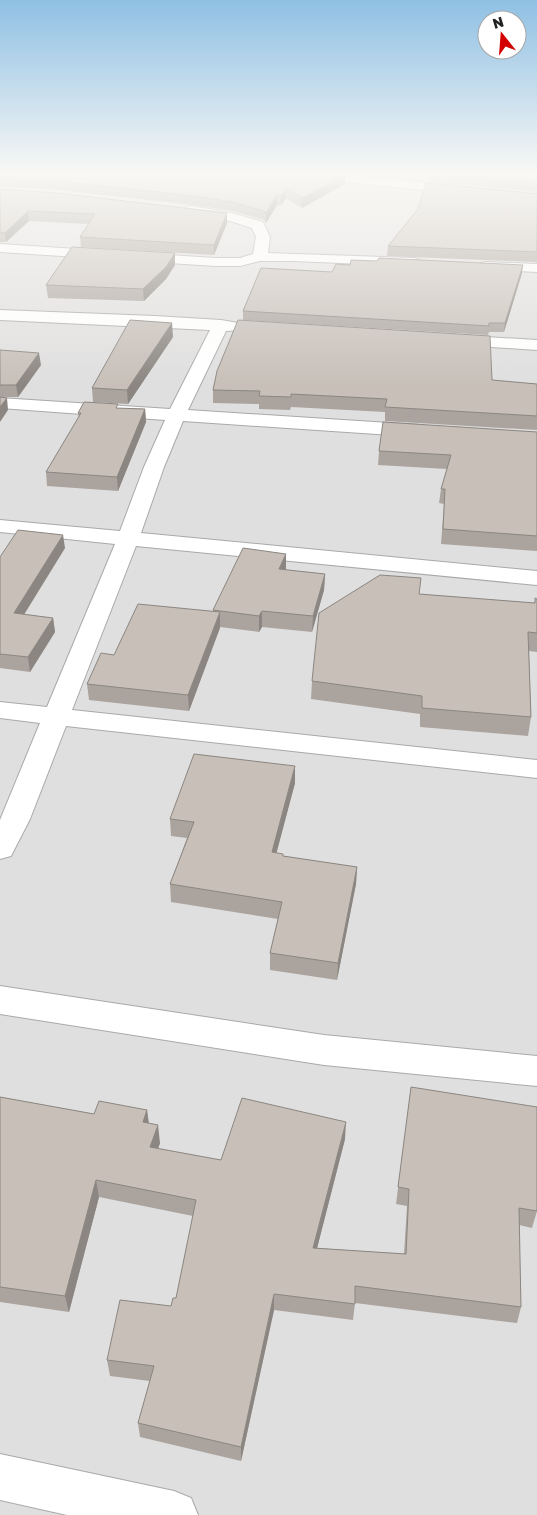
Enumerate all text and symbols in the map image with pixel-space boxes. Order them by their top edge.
north arrow [477,10,527,60]
text: N [490,12,506,32]

